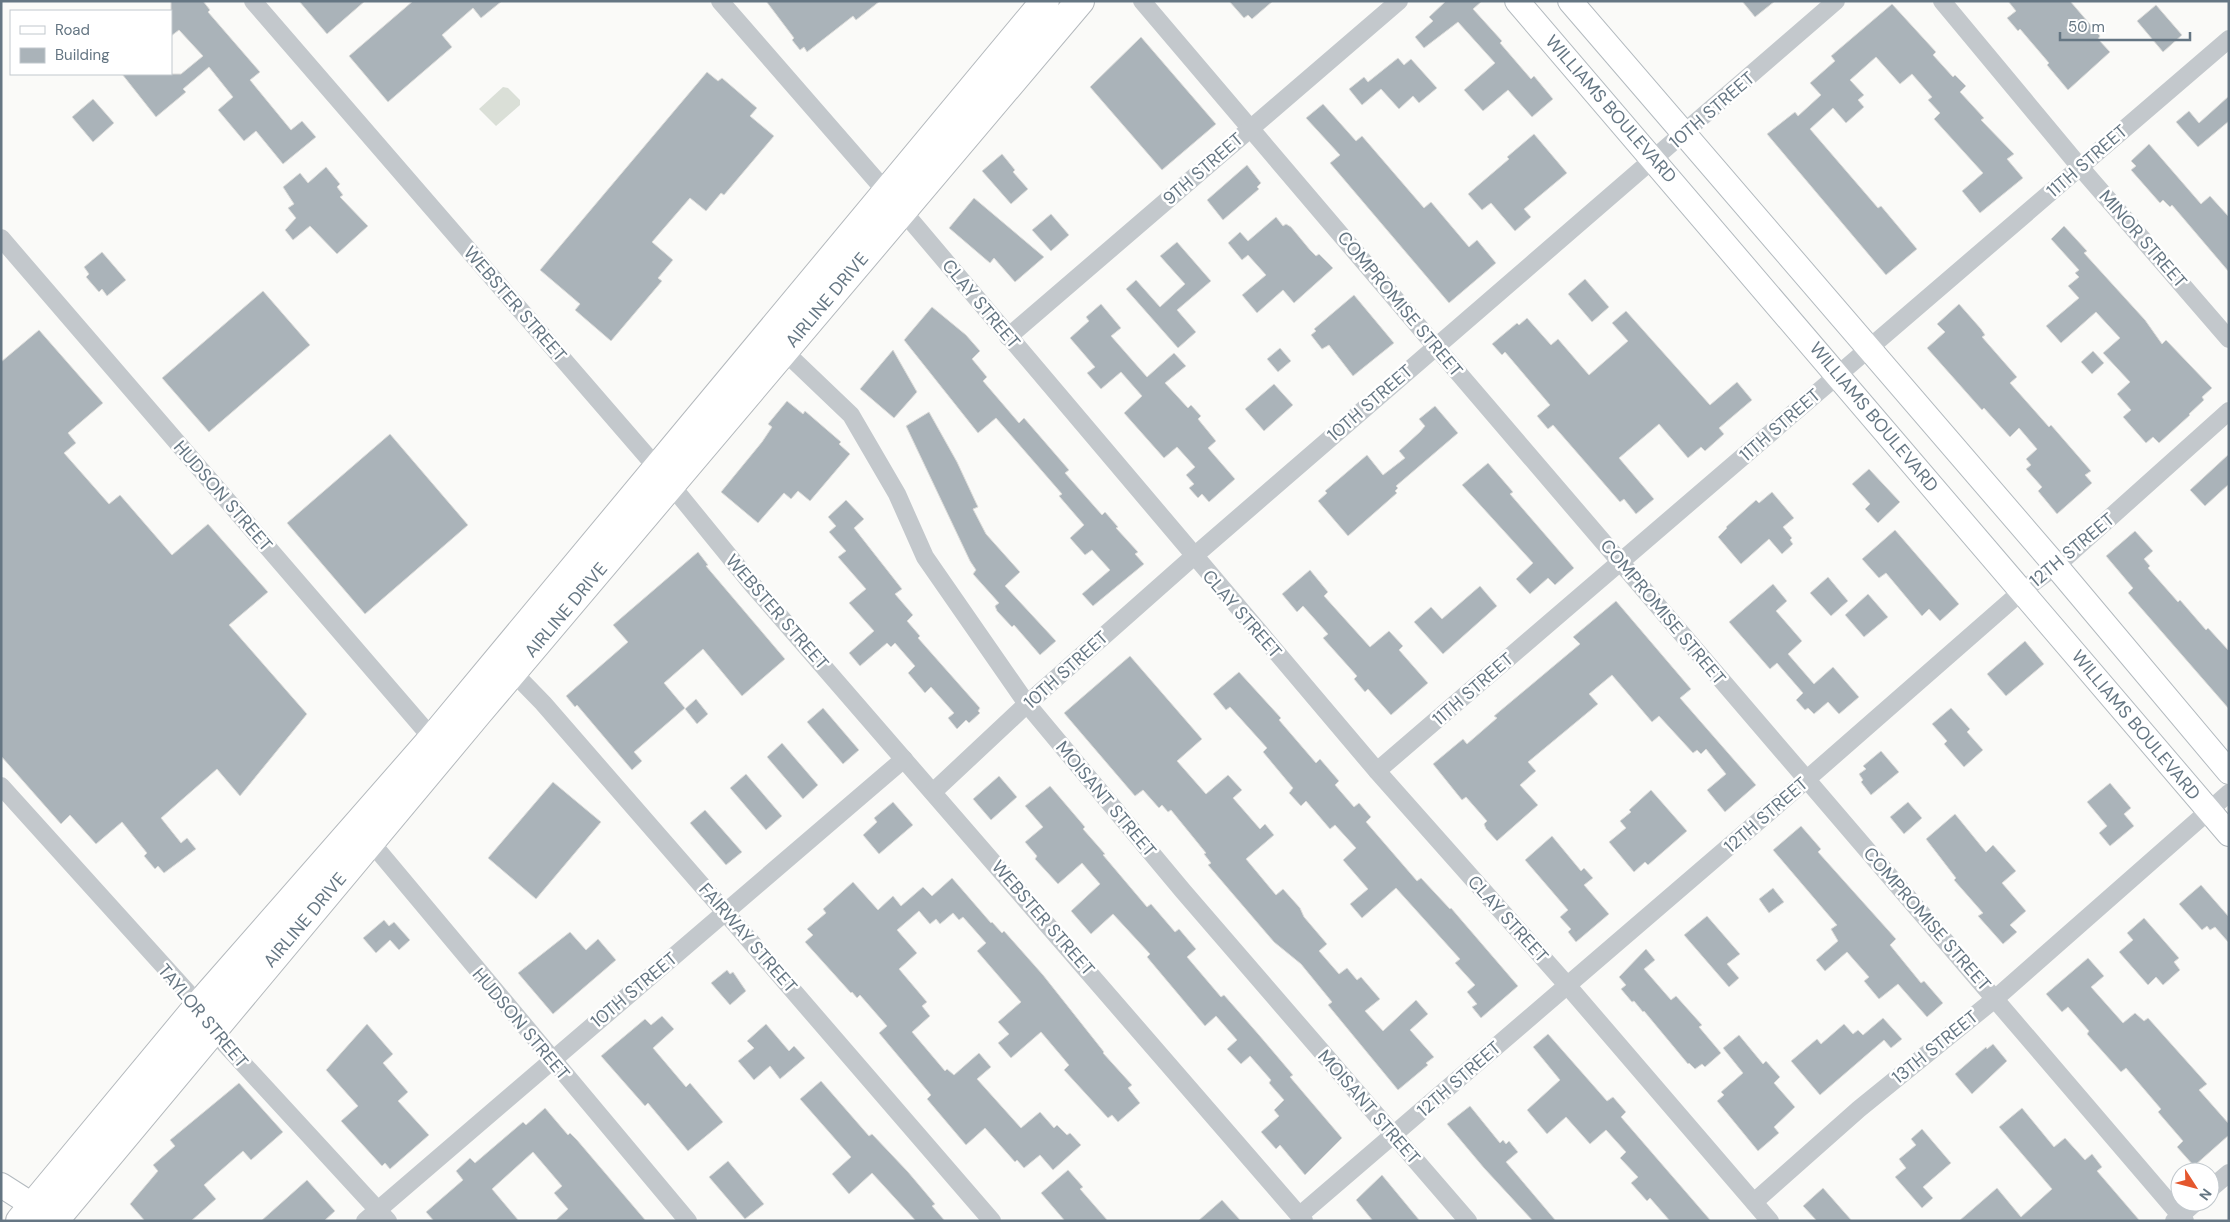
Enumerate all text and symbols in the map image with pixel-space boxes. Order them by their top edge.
legend [10,10,172,75]
scale bar [2060,10,2190,42]
text: 50 m [2068,17,2105,37]
text: Road [55,20,90,40]
street label: WILLIAMS BOULEVARD [1540,30,1682,188]
text: Building [55,45,110,65]
street label: 10TH STREET [1664,66,1760,154]
street label: 11TH STREET [2041,119,2133,203]
street label: 9TH STREET [1158,127,1248,211]
street label: MINOR STREET [2094,185,2192,293]
street label: COMPROMISE STREET [1332,226,1468,382]
street label: WEBSTER STREET [458,241,572,367]
street label: AIRLINE DRIVE [780,247,874,353]
street label: CLAY STREET [937,254,1025,354]
street label: WILLIAMS BOULEVARD [1804,337,1944,497]
street label: 10TH STREET [1322,359,1418,447]
street label: 11TH STREET [1734,383,1826,467]
street label: HUDSON STREET [168,436,278,556]
street label: 12TH STREET [2024,507,2120,593]
street label: COMPROMISE STREET [1595,534,1731,690]
street label: WEBSTER STREET [720,549,834,675]
street label: AIRLINE DRIVE [519,557,613,663]
street label: CLAY STREET [1197,565,1287,663]
street label: 10TH STREET [1019,626,1113,714]
street label: WILLIAMS BOULEVARD [2066,645,2206,805]
street label: 11TH STREET [1427,647,1519,731]
street label: MOISANT STREET [1050,736,1162,862]
street label: 12TH STREET [1719,772,1813,858]
street label: COMPROMISE STREET [1858,842,1996,996]
street label: WEBSTER STREET [986,855,1100,981]
street label: AIRLINE DRIVE [258,867,352,973]
street label: CLAY STREET [1462,870,1554,968]
street label: FAIRWAY STREET [694,878,802,998]
street label: 10TH STREET [586,947,682,1033]
street label: TAYLOR STREET [152,959,254,1073]
street label: HUDSON STREET [467,963,575,1085]
street label: 13TH STREET [1887,1005,1983,1089]
street label: 12TH STREET [1412,1036,1506,1122]
street label: MOISANT STREET [1313,1045,1425,1169]
north arrow [2170,1162,2220,1212]
text: N [2195,1185,2216,1204]

